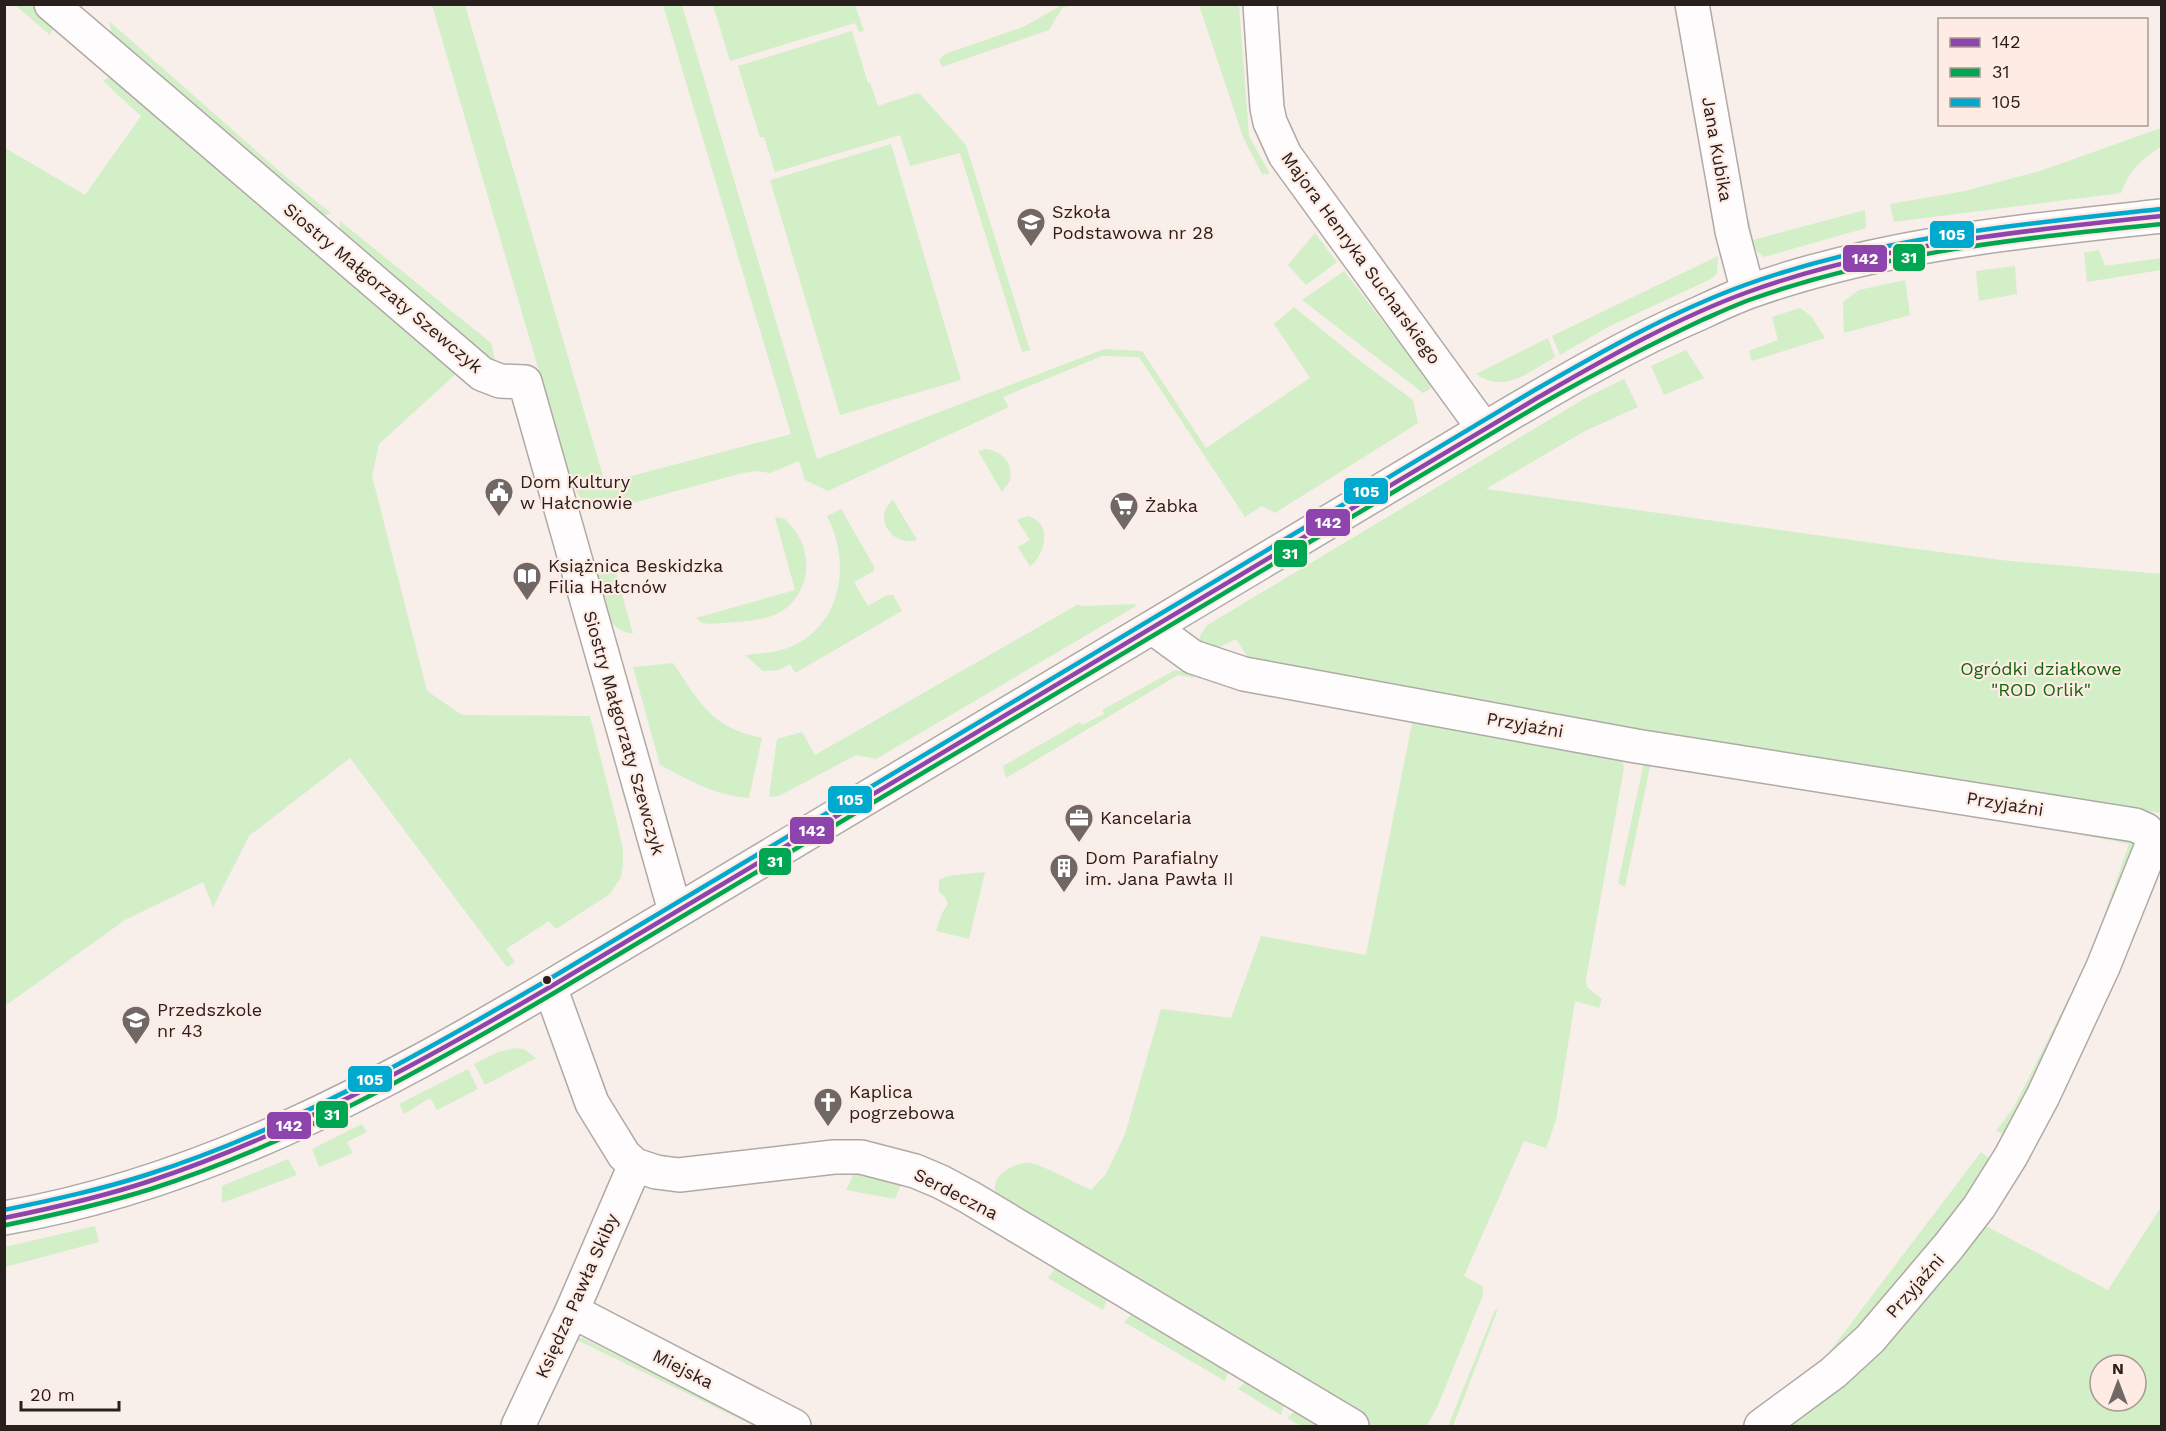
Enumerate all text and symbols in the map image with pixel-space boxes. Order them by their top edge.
legend [1938,18,2148,126]
text: 142 [1992,31,2021,52]
text: 31 [1992,61,2010,82]
text: 105 [1992,91,2021,112]
street label: Jana Kubika [1698,95,1737,203]
street label: Majora Henryka Sucharskiego [1277,147,1446,368]
street label: Siostry Małgorzaty Szewczyk [280,198,487,377]
place label: Szkoła Podstawowa nr 28 [1052,201,1214,243]
school or university icon: Szkoła Podstawowa nr 28 [1015,206,1047,248]
line badge: 105 [1929,220,1975,249]
text: 105 [1939,225,1965,244]
line badge: 31 [1892,243,1926,272]
line badge: 142 [1842,244,1888,273]
text: 31 [1901,248,1917,267]
text: 142 [1852,249,1878,268]
place label: Dom Kultury w Hałcnowie [520,471,633,513]
public building icon: Dom Kultury w Hałcnowie [483,476,515,518]
line badge: 105 [1343,477,1389,505]
text: 105 [1353,482,1379,501]
supermarket icon: Żabka [1108,490,1140,532]
place label: Żabka [1145,495,1198,516]
line badge: 142 [1305,508,1351,537]
text: 142 [1315,513,1341,532]
line badge: 31 [1273,539,1308,568]
text: 31 [1282,544,1298,563]
place label: Książnica Beskidzka Filia Hałcnów [548,555,723,597]
library icon: Książnica Beskidzka Filia Hałcnów [511,560,543,602]
street label: Siostry Małgorzaty Szewczyk [579,608,669,857]
park label: Ogródki działkowe "ROD Orlik" [1960,658,2122,700]
street label: Przyjaźni [1485,707,1565,742]
line badge: 105 [827,785,873,814]
street label: Przyjaźni [1965,787,2045,820]
text: 105 [837,790,863,809]
office icon: Kancelaria [1063,802,1095,844]
place label: Kancelaria [1100,807,1191,828]
line badge: 142 [789,816,835,845]
text: 142 [799,821,825,840]
line badge: 31 [758,847,792,876]
place label: Dom Parafialny im. Jana Pawła II [1085,847,1234,889]
text: 31 [767,852,783,871]
building icon: Dom Parafialny im. Jana Pawła II [1048,852,1080,894]
unlabelled marker [541,974,553,986]
place label: Przedszkole nr 43 [157,999,262,1041]
school or university icon: Przedszkole nr 43 [120,1004,152,1046]
line badge: 105 [347,1065,393,1093]
text: 105 [357,1070,383,1089]
place label: Kaplica pogrzebowa [849,1081,955,1123]
church icon: Kaplica pogrzebowa [812,1086,844,1128]
line badge: 31 [315,1100,349,1129]
text: 31 [324,1105,340,1124]
line badge: 142 [266,1111,312,1140]
text: 142 [276,1116,302,1135]
street label: Serdeczna [911,1163,1002,1224]
street label: Księdza Pawła Skiby [531,1209,623,1381]
street label: Przyjaźni [1881,1249,1948,1322]
street label: Miejska [649,1344,717,1393]
north arrow [2088,1353,2148,1413]
text: N [2112,1359,2124,1378]
scale bar [21,1374,118,1412]
text: 20 m [30,1384,75,1405]

